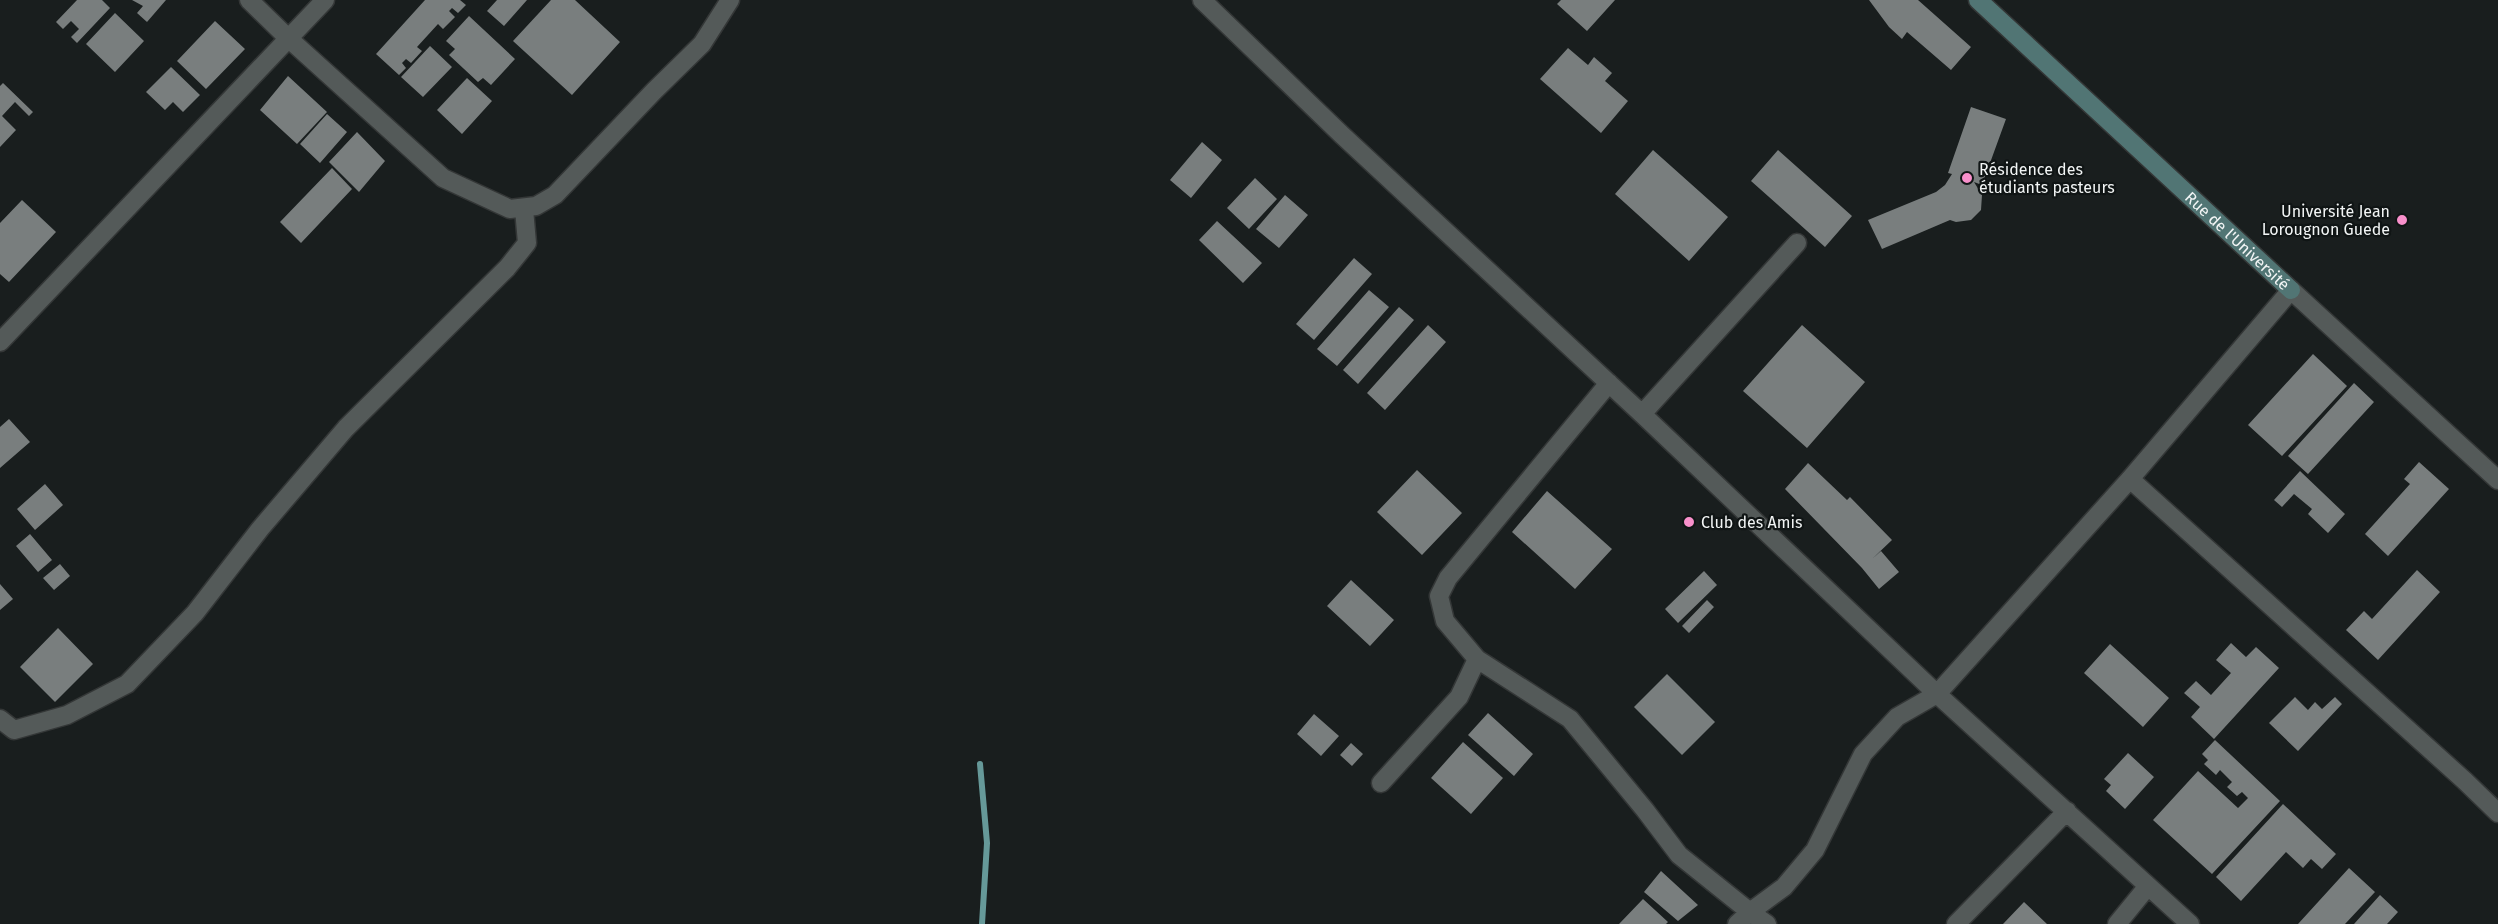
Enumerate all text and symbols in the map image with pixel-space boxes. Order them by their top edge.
place label: Résidence des étudiants pasteurs [1979,160,2115,197]
marker: Résidence des étudiants pasteurs [1960,171,1974,185]
street label: Rue de l'Université [2181,187,2294,294]
place label: Université Jean Lorougnon Guede [2262,202,2390,239]
marker: Université Jean Lorougnon Guede [2395,213,2409,227]
place label: Club des Amis [1701,513,1802,532]
marker: Club des Amis [1682,515,1696,529]

